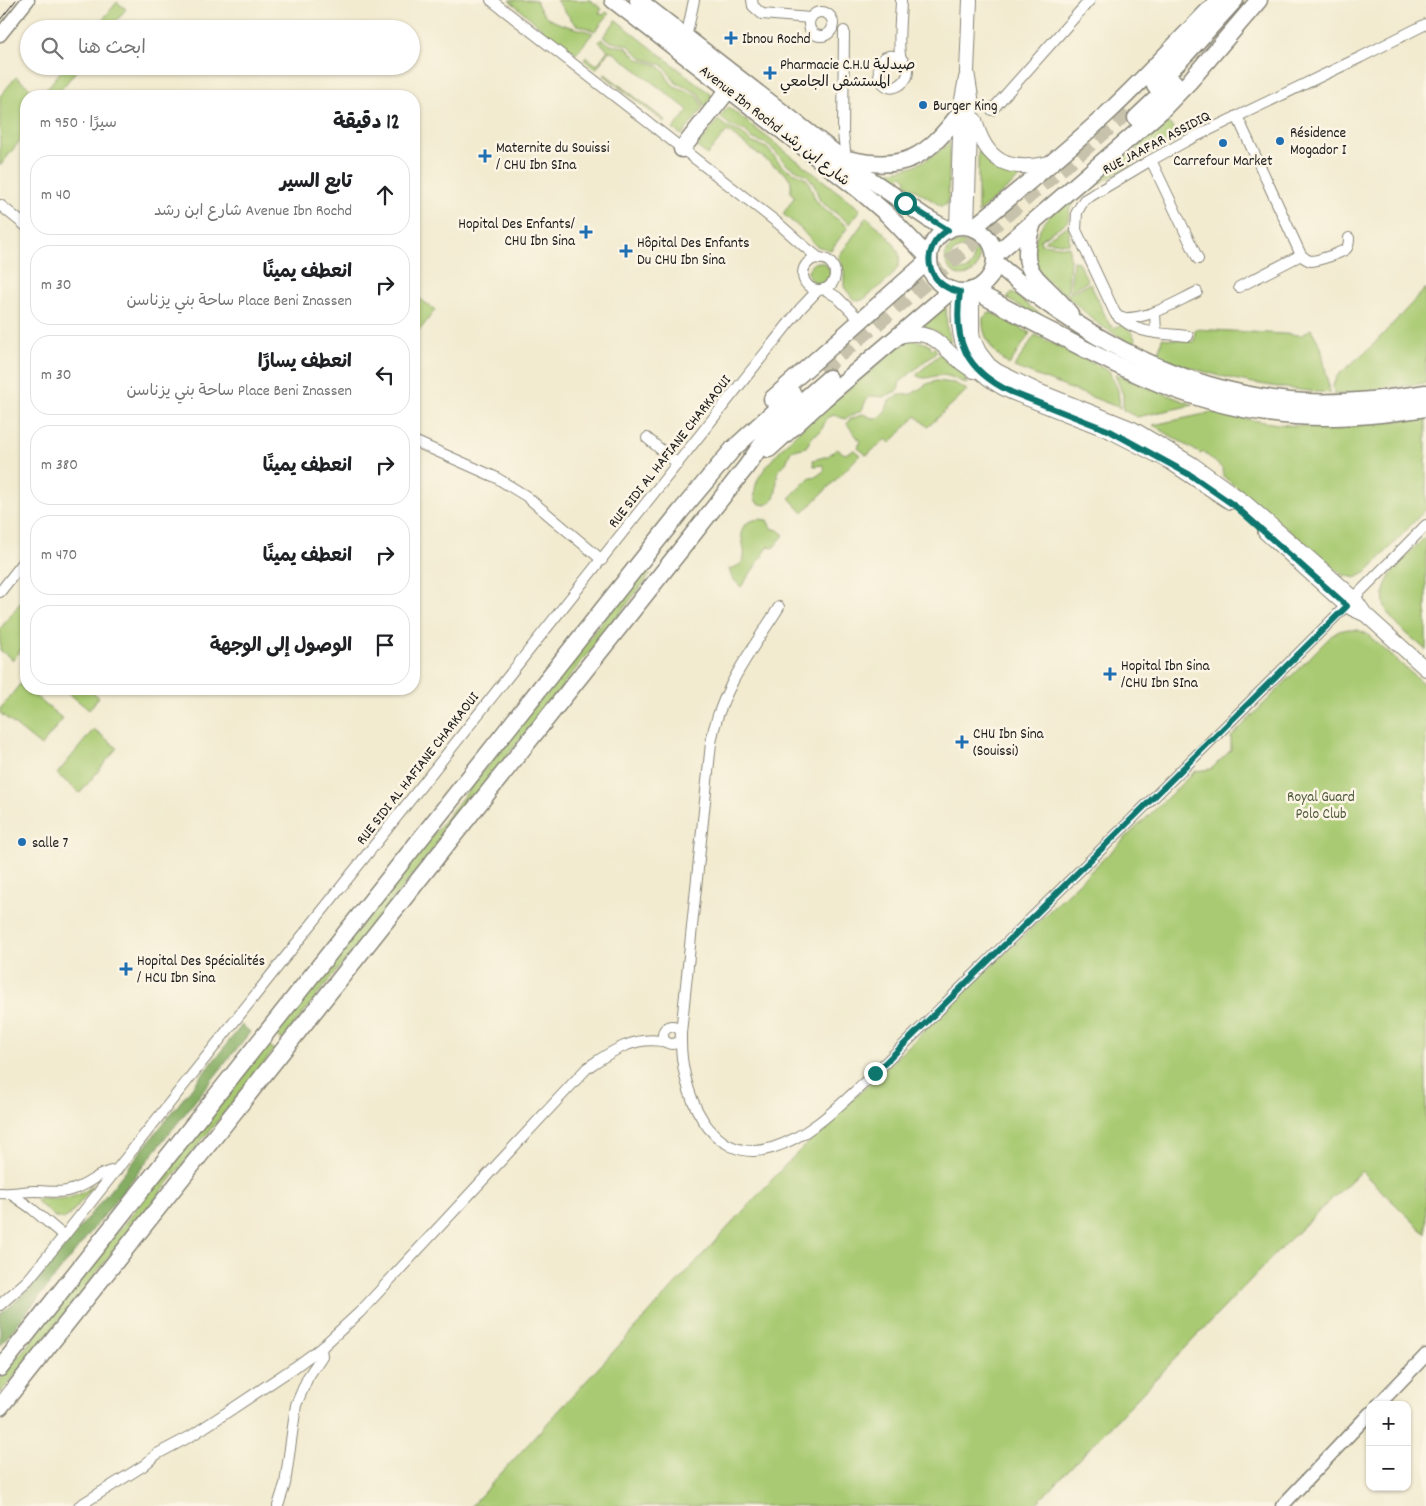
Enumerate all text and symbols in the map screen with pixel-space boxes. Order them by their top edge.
search box [20,20,420,75]
place label: Ibnou Rochd [742,29,811,51]
marker: Ibnou Rochd [724,31,738,45]
icon: search [38,34,66,62]
text: ابحث هنا [78,36,146,63]
place label: Pharmacie C.H.U صيدلية المستشفى الجامعي [780,55,915,94]
street label: Avenue Ibn Rochd شارع ابن رشد [694,61,854,192]
marker: Pharmacie C.H.U صيدلية المستشفى الجامعي [764,67,776,79]
place label: Burger King [933,96,998,118]
marker: Burger King [917,99,929,111]
street label: RUE JAAFAR ASSIDIQ [1099,106,1215,182]
text: 12 دقيقة [333,109,400,139]
text: سيرًا · 950 m [40,112,117,135]
place label: Résidence Mogador I [1290,123,1347,162]
marker: Résidence Mogador I [1274,135,1286,147]
marker: Carrefour Market [1217,137,1229,149]
place label: Maternite du Souissi / CHU Ibn SIna [496,138,610,177]
marker: Maternite du Souissi / CHU Ibn SIna [478,149,492,163]
place label: Carrefour Market [1173,151,1273,173]
text: تابع السير [280,170,352,197]
icon: ahead [371,181,399,209]
text: 40 m [41,184,71,207]
route start [894,192,917,215]
text: Avenue Ibn Rochd شارع ابن رشد [154,200,352,223]
place label: Hopital Des Enfants/ CHU Ibn Sina [458,214,576,253]
marker: Hopital Des Enfants/ CHU Ibn Sina [579,225,593,239]
place label: Hôpital Des Enfants Du CHU Ibn Sina [637,233,750,272]
marker: Hôpital Des Enfants Du CHU Ibn Sina [619,244,633,258]
text: انعطف يمينًا [263,260,352,287]
icon: right [371,271,399,299]
text: 30 m [41,274,72,297]
text: Place Beni Znassen ساحة بني يزناسن [126,290,352,313]
text: انعطف يسارًا [258,350,352,377]
icon: left [371,361,399,389]
text: 30 m [41,364,72,387]
street label: RUE SIDI AL HAFIANE CHARKAOUI [604,371,738,533]
text: Place Beni Znassen ساحة بني يزناسن [126,380,352,403]
icon: right [371,451,399,479]
text: 380 m [41,454,78,477]
text: انعطف يمينًا [263,454,352,481]
icon: right [371,541,399,569]
text: 470 m [41,544,77,567]
text: انعطف يمينًا [263,544,352,571]
icon: arrive [371,631,399,659]
text: الوصول إلى الوجهة [210,634,352,661]
place label: Hopital Ibn Sina /CHU Ibn SIna [1121,656,1210,695]
marker: Hopital Ibn Sina /CHU Ibn SIna [1103,667,1117,681]
street label: RUE SIDI AL HAFIANE CHARKAOUI [352,688,486,850]
place label: CHU Ibn Sina (Souissi) [973,724,1045,763]
marker: CHU Ibn Sina (Souissi) [955,735,969,749]
park label: Royal Guard Polo Club [1287,787,1355,826]
place label: salle 7 [32,833,69,855]
marker: salle 7 [16,836,28,848]
place label: Hopital Des Spécialités / HCU Ibn Sina [137,951,265,990]
marker: Hopital Des Spécialités / HCU Ibn Sina [119,962,133,976]
route end [864,1062,887,1085]
map controls [1366,1401,1411,1491]
button: + [1366,1401,1411,1446]
button: − [1366,1446,1411,1491]

